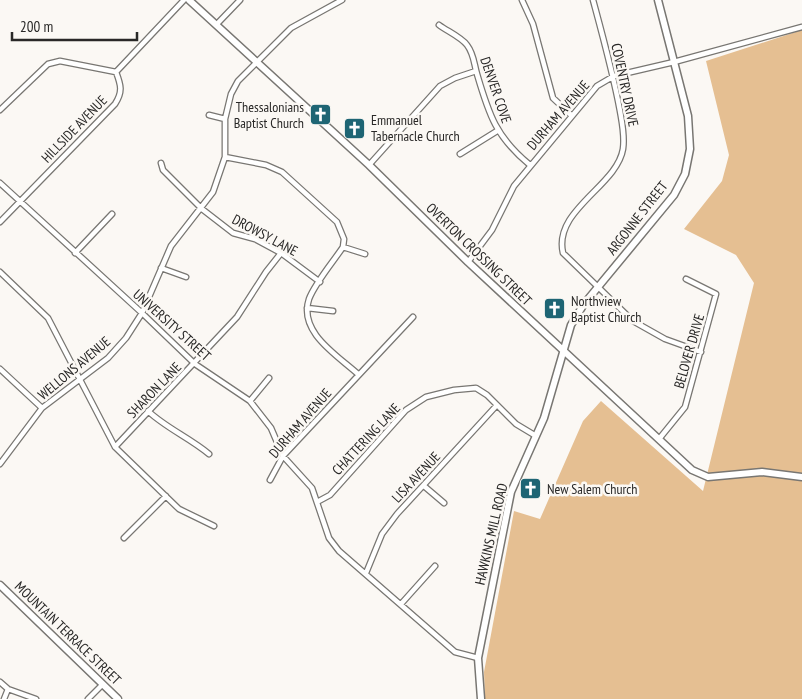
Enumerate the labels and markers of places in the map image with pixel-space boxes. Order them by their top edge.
place label: Thessalonians Baptist Church [234,98,304,132]
church icon: Thessalonians Baptist Church [308,103,332,127]
place label: Emmanuel Tabernacle Church [371,111,460,145]
church icon: Emmanuel Tabernacle Church [343,116,367,140]
place label: Northview Baptist Church [571,292,641,326]
church icon: Northview Baptist Church [543,297,567,321]
church icon: New Salem Church [519,477,543,501]
place label: New Salem Church [547,480,638,498]

